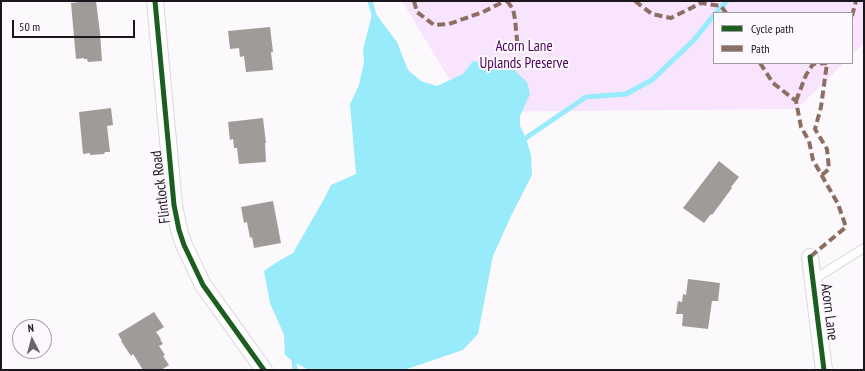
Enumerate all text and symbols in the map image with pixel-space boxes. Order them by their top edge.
scale bar [14,12,137,38]
legend [713,12,853,64]
text: 50 m [19,19,40,34]
text: Cycle path [751,21,794,36]
park label: Acorn Lane Uplands Preserve [479,38,569,73]
text: Path [751,41,769,56]
street label: Flintlock Road [148,149,174,225]
street label: Acorn Lane [817,283,841,341]
north arrow [12,319,52,359]
text: N [27,321,35,335]

